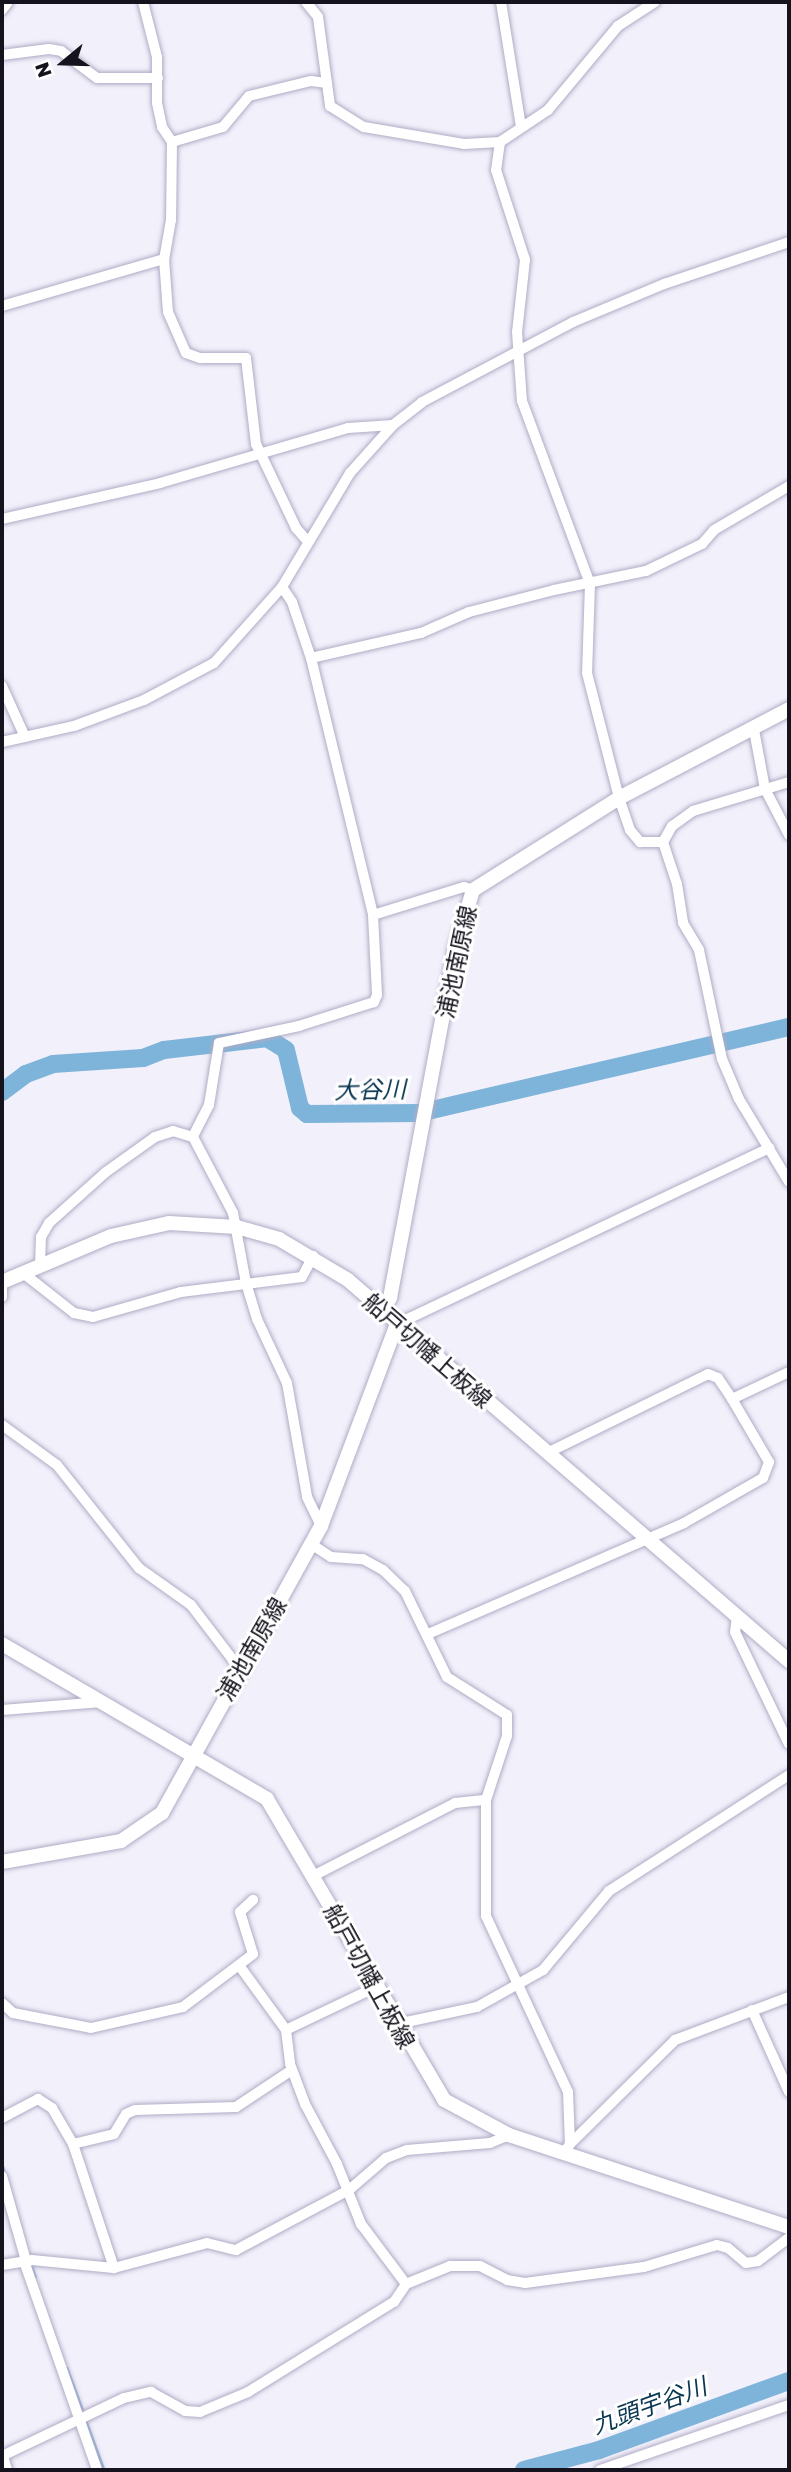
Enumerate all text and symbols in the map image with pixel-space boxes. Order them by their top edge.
north arrow [28,28,98,98]
text: N [29,59,56,81]
street label: 浦池南原線 [431,903,481,1021]
water label: 大谷川 [334,1074,406,1104]
street label: 船戸切幡上板線 [358,1287,498,1413]
street label: 浦池南原線 [210,1592,292,1706]
street label: 船戸切幡上板線 [319,1899,421,2053]
water label: 九頭宇谷川 [588,2371,710,2439]

